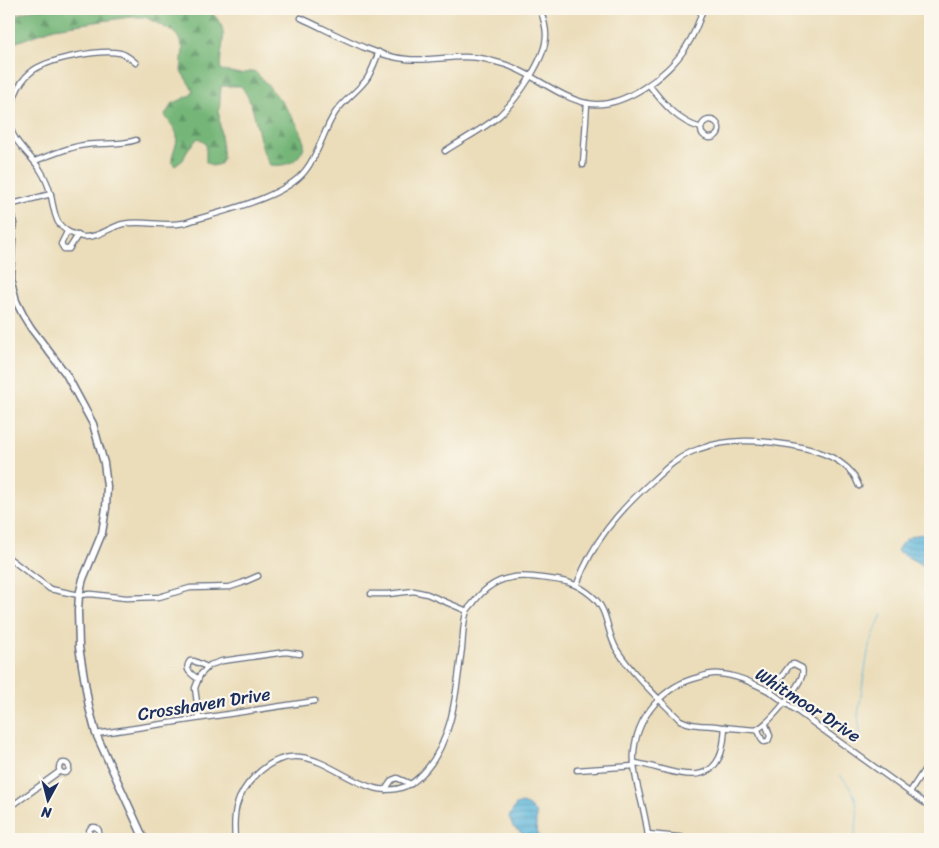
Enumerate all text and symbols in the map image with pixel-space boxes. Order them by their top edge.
street label: Whitmoor Drive [749,659,867,751]
street label: Crosshaven Drive [135,678,273,730]
north arrow [22,776,72,826]
text: N [40,799,54,826]

